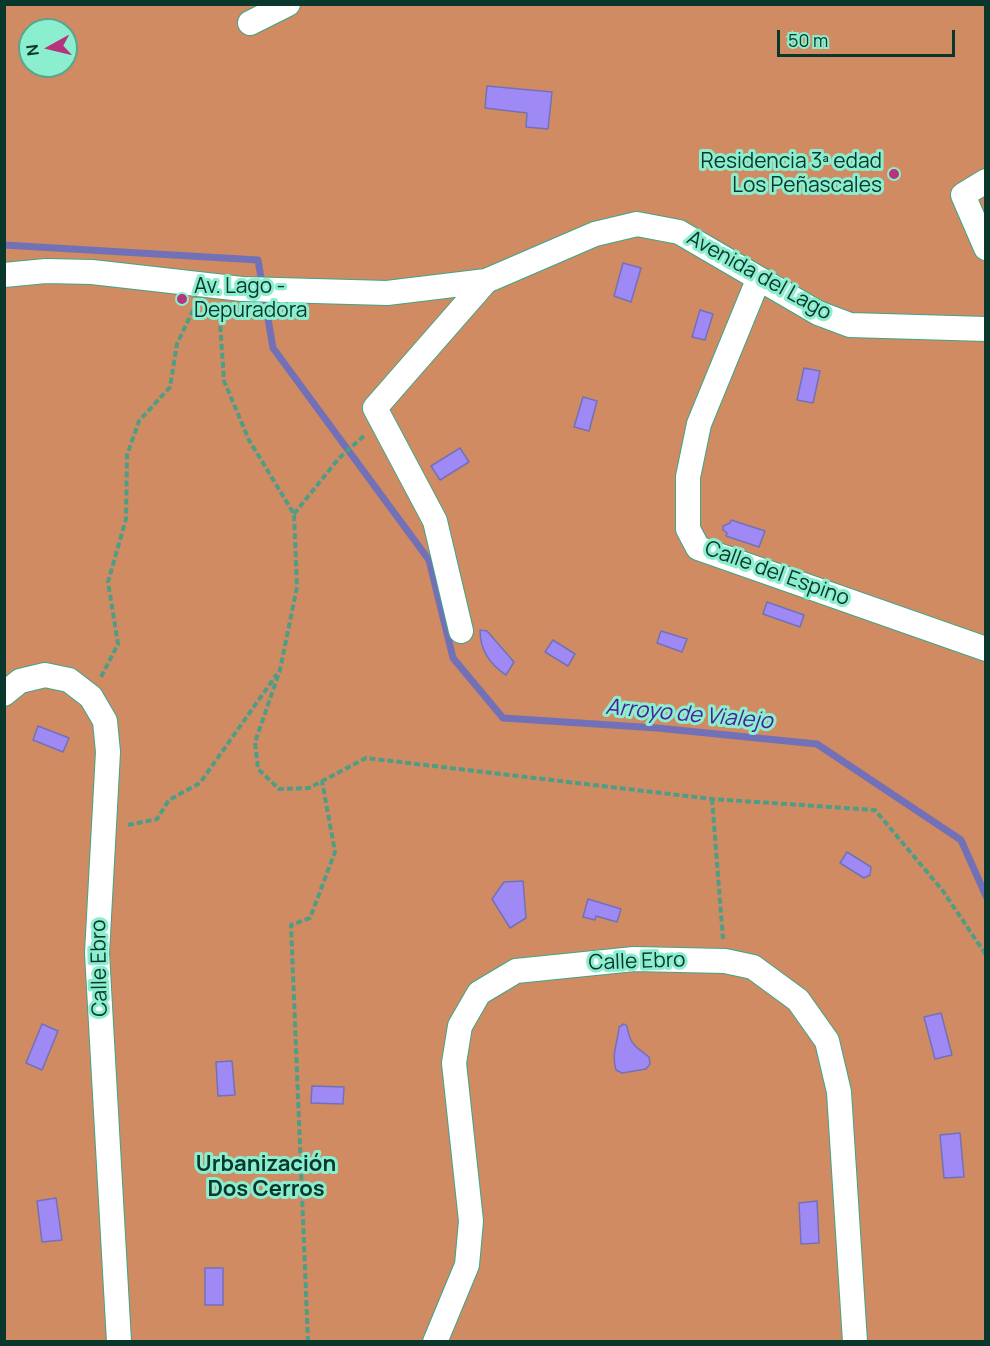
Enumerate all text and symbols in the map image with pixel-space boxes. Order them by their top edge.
north arrow [18,18,78,78]
scale bar [780,18,958,56]
text: 50 m [788,28,828,52]
text: N [20,43,44,57]
place label: Residencia 3ª edad Los Peñascales [700,149,882,199]
marker: Residencia 3ª edad Los Peñascales [887,167,901,181]
street label: Avenida del Lago [682,226,836,326]
place label: Av. Lago - Depuradora [194,274,307,324]
marker: Av. Lago - Depuradora [175,292,189,306]
street label: Calle del Espino [701,536,853,612]
water label: Arroyo de Vialejo [604,695,774,735]
street label: Calle Ebro [87,919,113,1017]
street label: Calle Ebro [588,948,686,976]
district label: Urbanización Dos Cerros [196,1152,336,1204]

